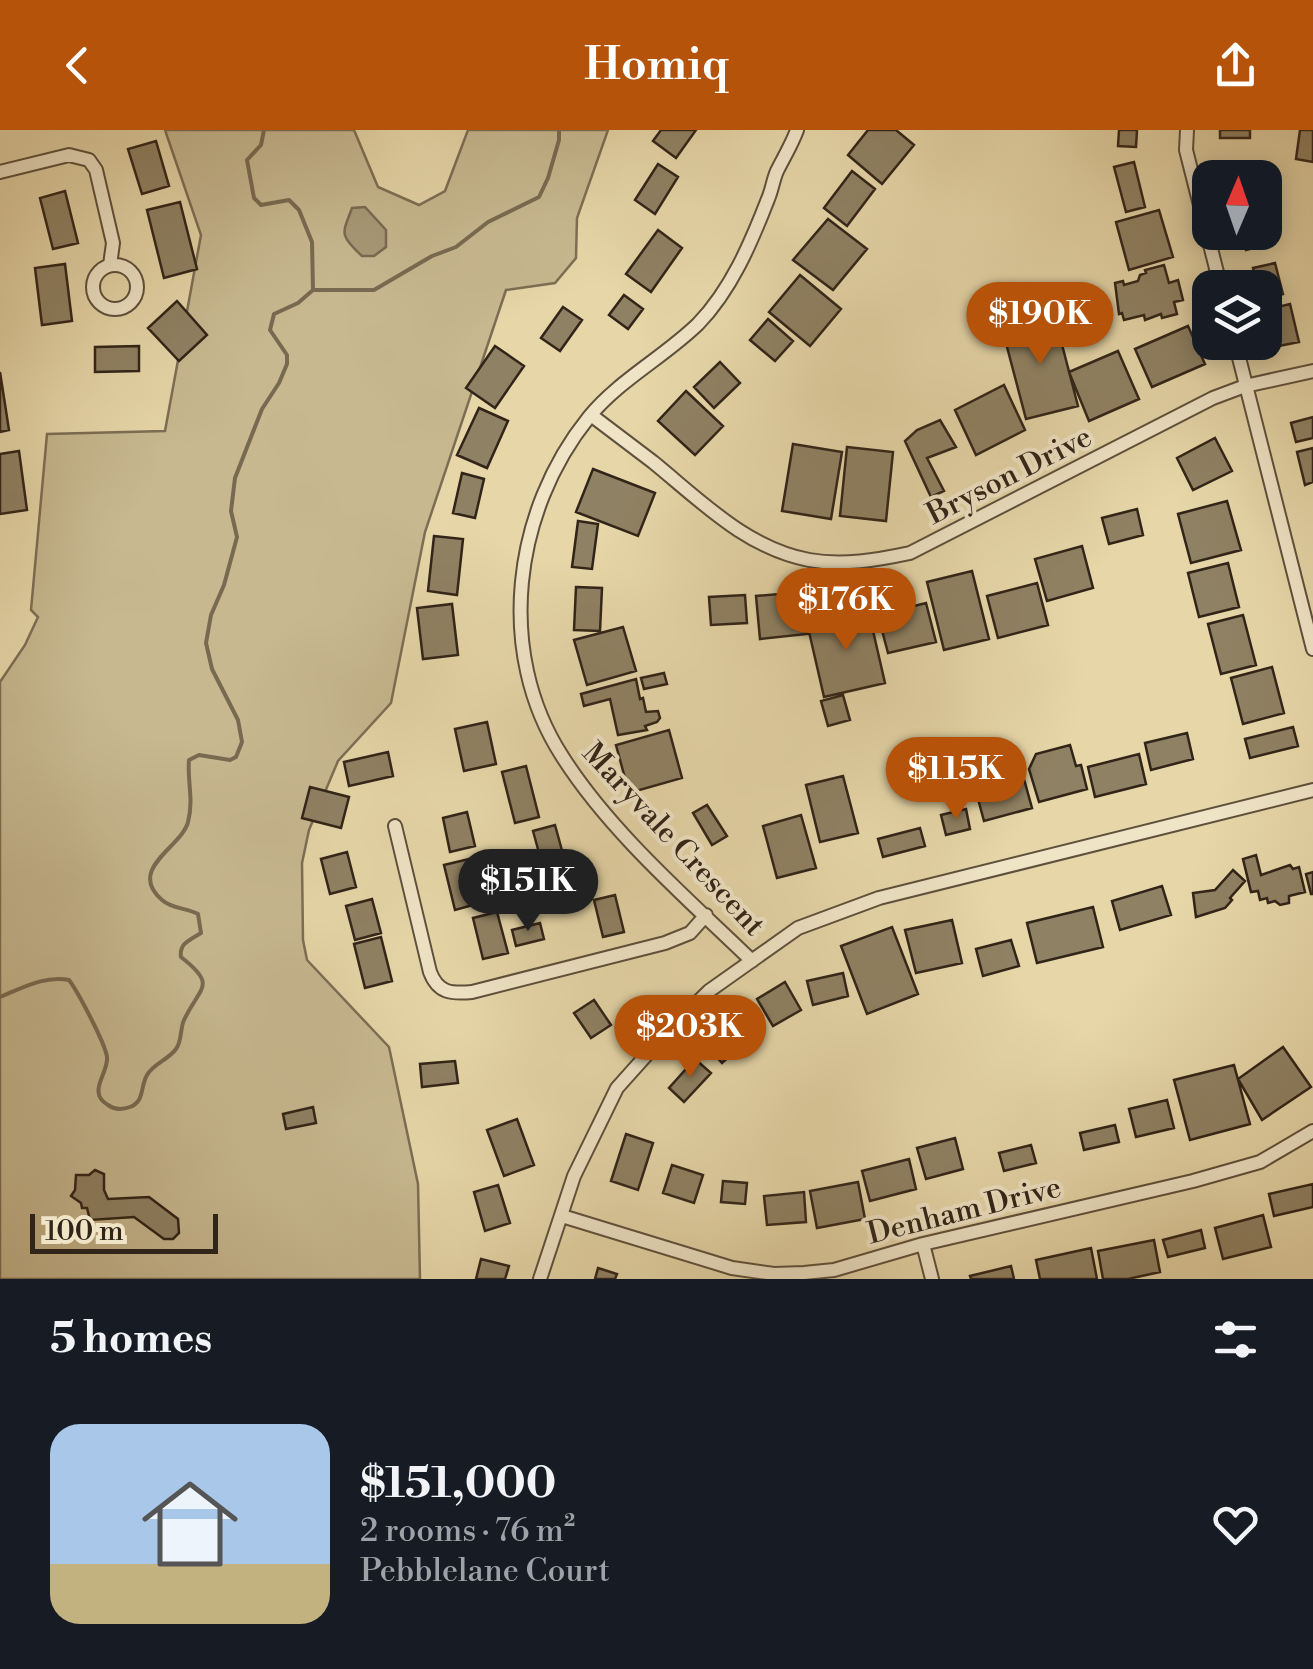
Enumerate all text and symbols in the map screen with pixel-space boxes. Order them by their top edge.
text: Homiq [584,37,729,94]
icon: back [50,38,105,93]
icon: share [1208,38,1263,93]
north arrow [1192,160,1282,250]
map controls [1192,160,1282,360]
button: layers [1192,270,1282,360]
pin: $190K [970,282,1110,367]
text: $190K [988,294,1092,334]
street label: Bryson Drive [920,418,1098,534]
pin: $176K [776,568,916,653]
text: $176K [798,580,894,620]
street label: Maryvale Crescent [574,735,773,945]
pin: $115K [886,737,1026,822]
text: $115K [908,749,1004,789]
pin: $151K [458,849,598,934]
text: $151K [480,861,576,901]
pin: $203K [620,995,760,1080]
text: $203K [636,1007,744,1047]
street label: Denham Drive [863,1169,1065,1253]
scale bar [30,1209,218,1254]
text: 100 m [45,1214,124,1249]
icon: filters [1208,1312,1263,1367]
text: 5 homes [50,1313,212,1366]
text: $151,000 [360,1458,556,1511]
icon: home [130,1464,250,1584]
icon: heart [1208,1497,1263,1552]
text: 2 rooms · 76 m² [360,1511,575,1551]
text: Pebblelane Court [360,1551,610,1591]

